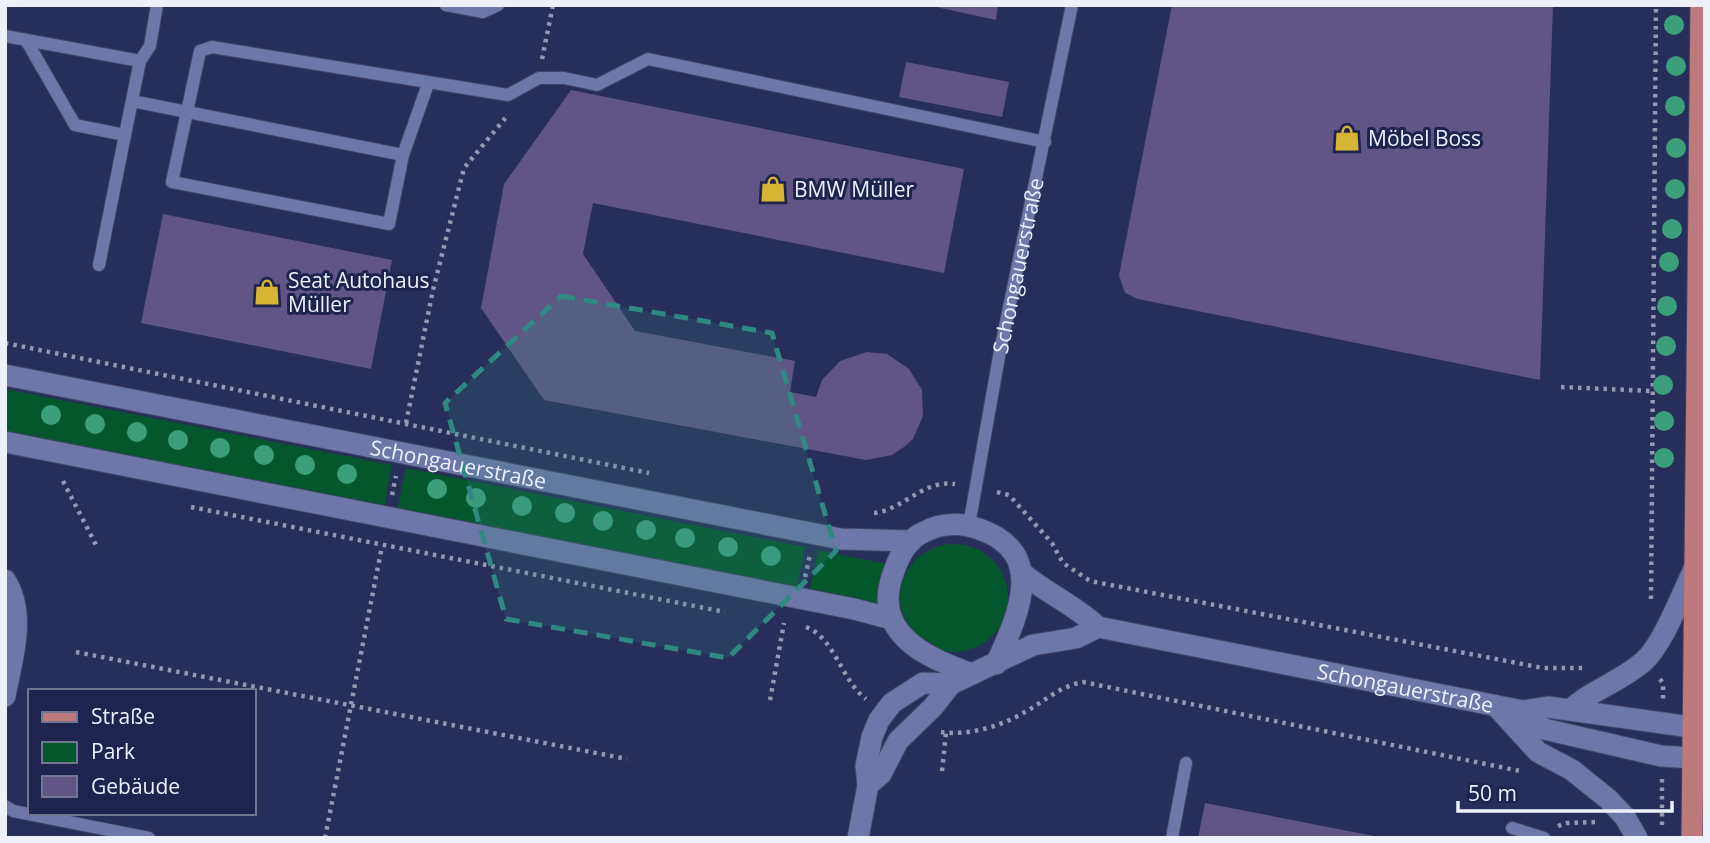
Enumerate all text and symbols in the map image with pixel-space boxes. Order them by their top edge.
shop icon: Möbel Boss [1332,123,1362,153]
place label: Möbel Boss [1368,124,1481,152]
shop icon: BMW Müller [758,174,788,204]
place label: BMW Müller [794,175,914,203]
street label: Schongauerstraße [986,175,1050,356]
place label: Seat Autohaus Müller [288,266,430,318]
shop icon: Seat Autohaus Müller [252,277,282,307]
street label: Schongauerstraße [368,433,549,495]
street label: Schongauerstraße [1315,657,1496,719]
legend [28,689,256,815]
text: Straße [91,702,155,730]
text: Park [91,737,135,765]
scale bar [1458,770,1672,814]
text: Gebäude [91,772,180,800]
text: 50 m [1468,779,1517,807]

